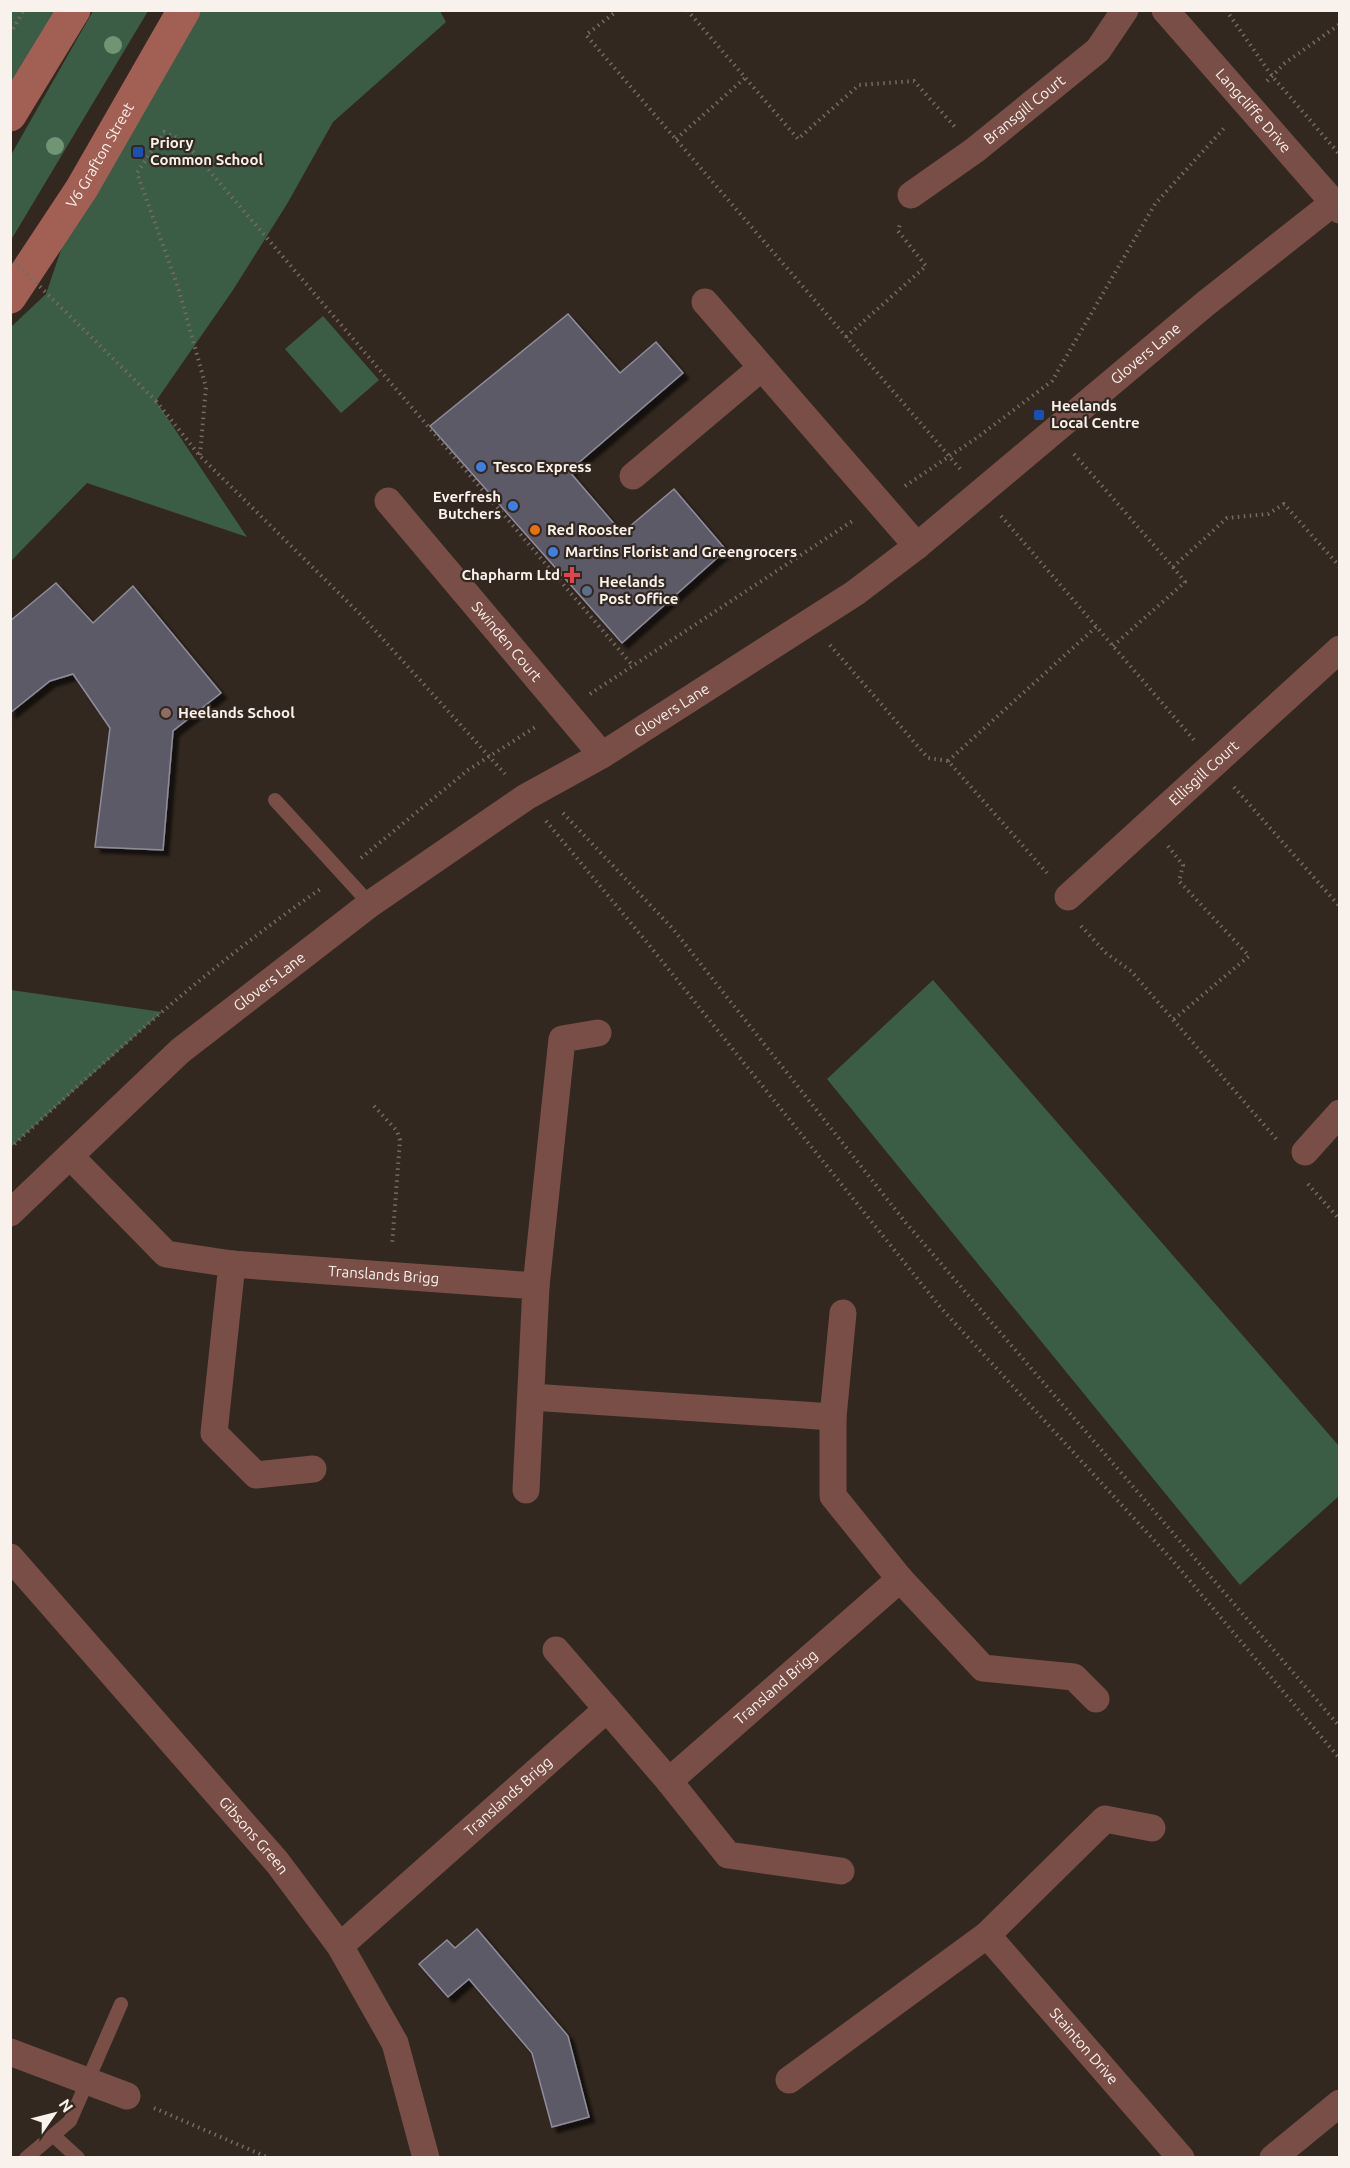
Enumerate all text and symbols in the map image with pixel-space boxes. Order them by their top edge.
street label: Langcliffe Drive [1212,65,1295,156]
street label: Bransgill Court [980,71,1068,147]
street label: V6 Grafton Street [62,99,137,211]
place label: Priory Common School [150,134,263,168]
marker: Priory Common School [131,145,145,159]
street label: Glovers Lane [1107,319,1184,388]
place label: Heelands Local Centre [1051,397,1140,431]
marker: Heelands Local Centre [1032,408,1046,422]
place label: Tesco Express [493,458,592,475]
marker: Tesco Express [474,460,488,474]
place label: Everfresh Butchers [433,488,501,522]
marker: Everfresh Butchers [506,499,520,513]
place label: Red Rooster [547,521,634,538]
marker: Red Rooster [528,523,542,537]
place label: Martins Florist and Greengrocers [565,543,797,560]
marker: Martins Florist and Greengrocers [546,545,560,559]
place label: Chapharm Ltd [461,566,560,583]
marker: Chapharm Ltd [565,568,579,582]
place label: Heelands Post Office [599,573,678,607]
marker: Heelands Post Office [580,584,594,598]
street label: Swinden Court [469,598,545,685]
street label: Glovers Lane [631,679,712,740]
place label: Heelands School [178,704,295,721]
marker: Heelands School [159,706,173,720]
street label: Ellisgill Court [1165,737,1242,809]
street label: Glovers Lane [230,948,308,1014]
street label: Translands Brigg [327,1262,440,1287]
street label: Transland Brigg [731,1646,821,1728]
street label: Translands Brigg [461,1753,555,1840]
street label: Gibsons Green [216,1793,292,1877]
street label: Stainton Drive [1046,2004,1122,2088]
north arrow [24,2084,84,2144]
text: N [55,2095,77,2115]

